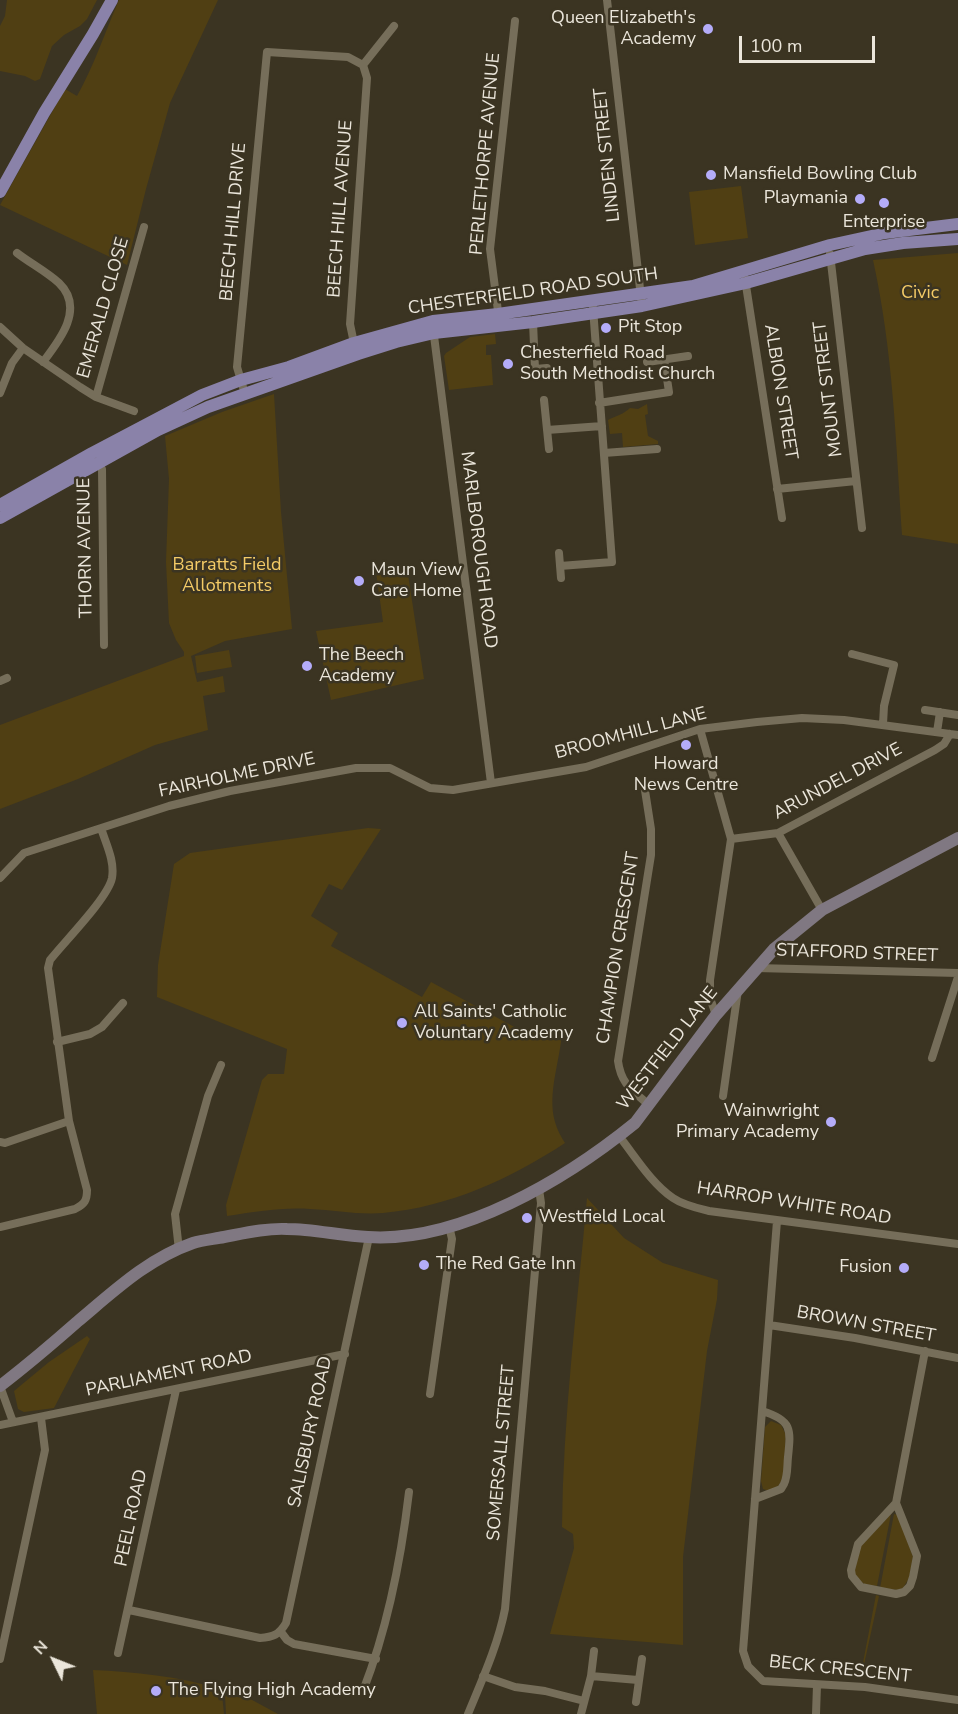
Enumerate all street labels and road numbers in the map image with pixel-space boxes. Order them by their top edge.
street label: PERLETHORPE AVENUE [466,52,506,256]
street label: LINDEN STREET [590,87,626,223]
street label: BEECH HILL AVENUE [324,119,358,299]
street label: BEECH HILL DRIVE [216,142,252,302]
street label: EMERALD CLOSE [74,235,134,381]
street label: CHESTERFIELD ROAD SOUTH [407,264,659,320]
street label: MOUNT STREET [810,320,848,458]
street label: ALBION STREET [759,323,801,461]
street label: MARLBOROUGH ROAD [455,450,501,650]
street label: THORN AVENUE [74,478,98,618]
street label: BROOMHILL LANE [553,703,709,765]
street label: ARUNDEL DRIVE [770,739,906,825]
street label: FAIRHOLME DRIVE [157,749,317,803]
street label: CHAMPION CRESCENT [593,850,645,1046]
street label: STAFFORD STREET [776,940,938,968]
street label: WESTFIELD LANE [613,983,723,1115]
street label: HARROP WHITE ROAD [695,1178,893,1230]
street label: BROWN STREET [795,1302,937,1348]
street label: PARLIAMENT ROAD [84,1346,254,1402]
street label: SALISBURY ROAD [284,1354,338,1510]
street label: SOMERSALL STREET [484,1364,520,1542]
street label: PEEL ROAD [111,1467,153,1569]
street label: BECK CRESCENT [768,1652,912,1688]

